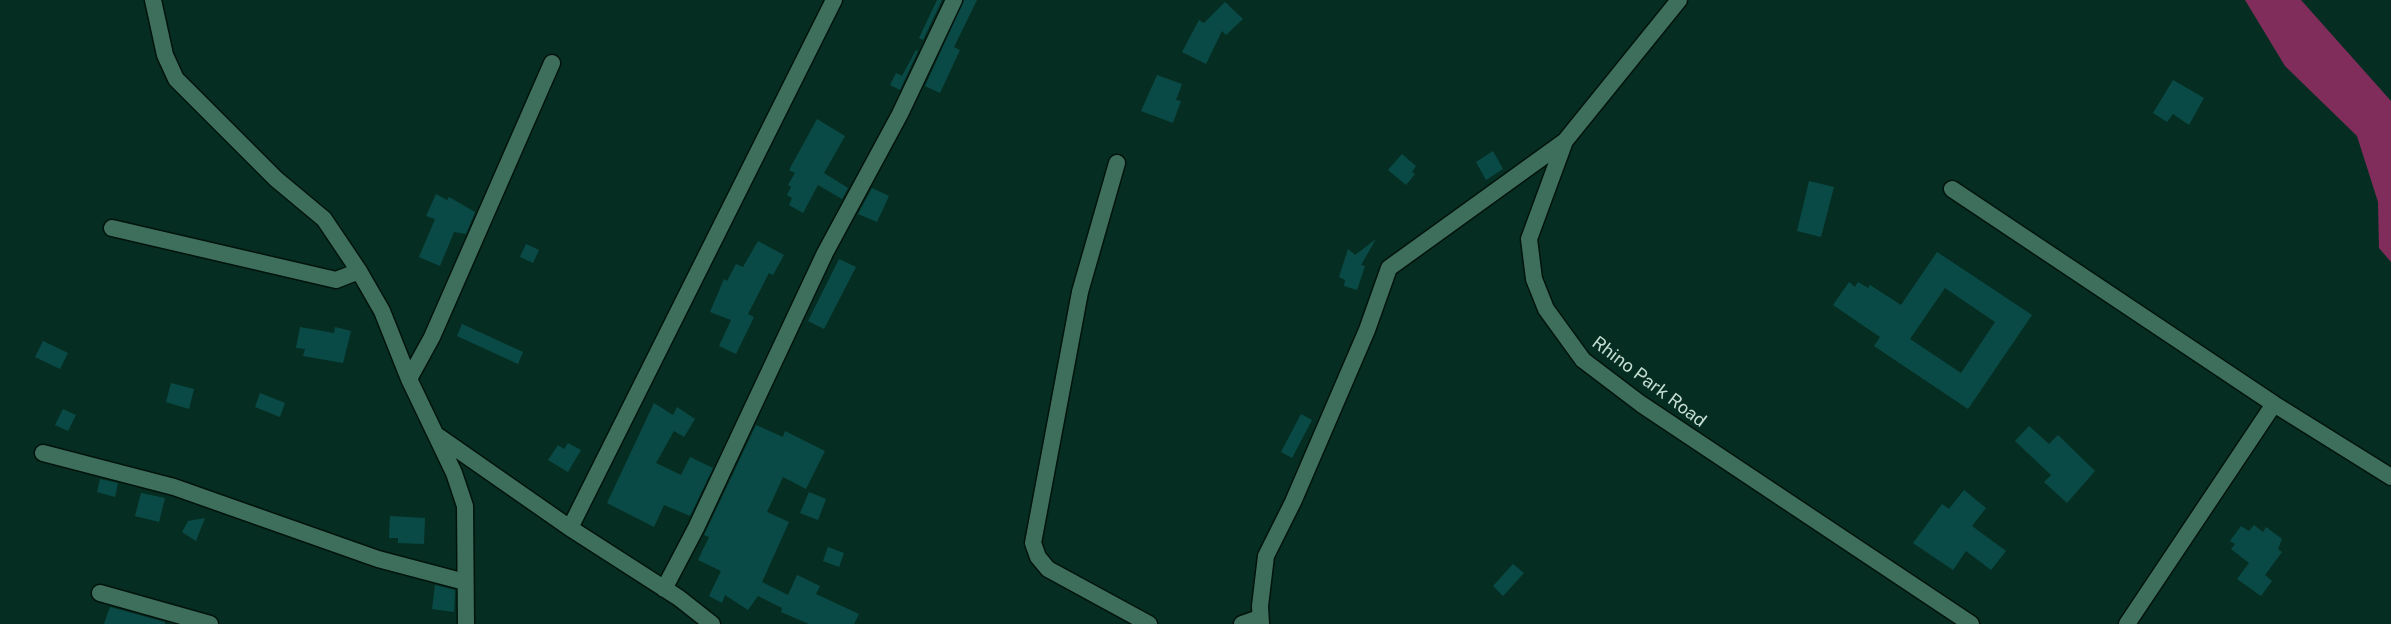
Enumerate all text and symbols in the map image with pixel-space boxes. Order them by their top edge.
street label: Rhino Park Road [1588,332,1710,432]

